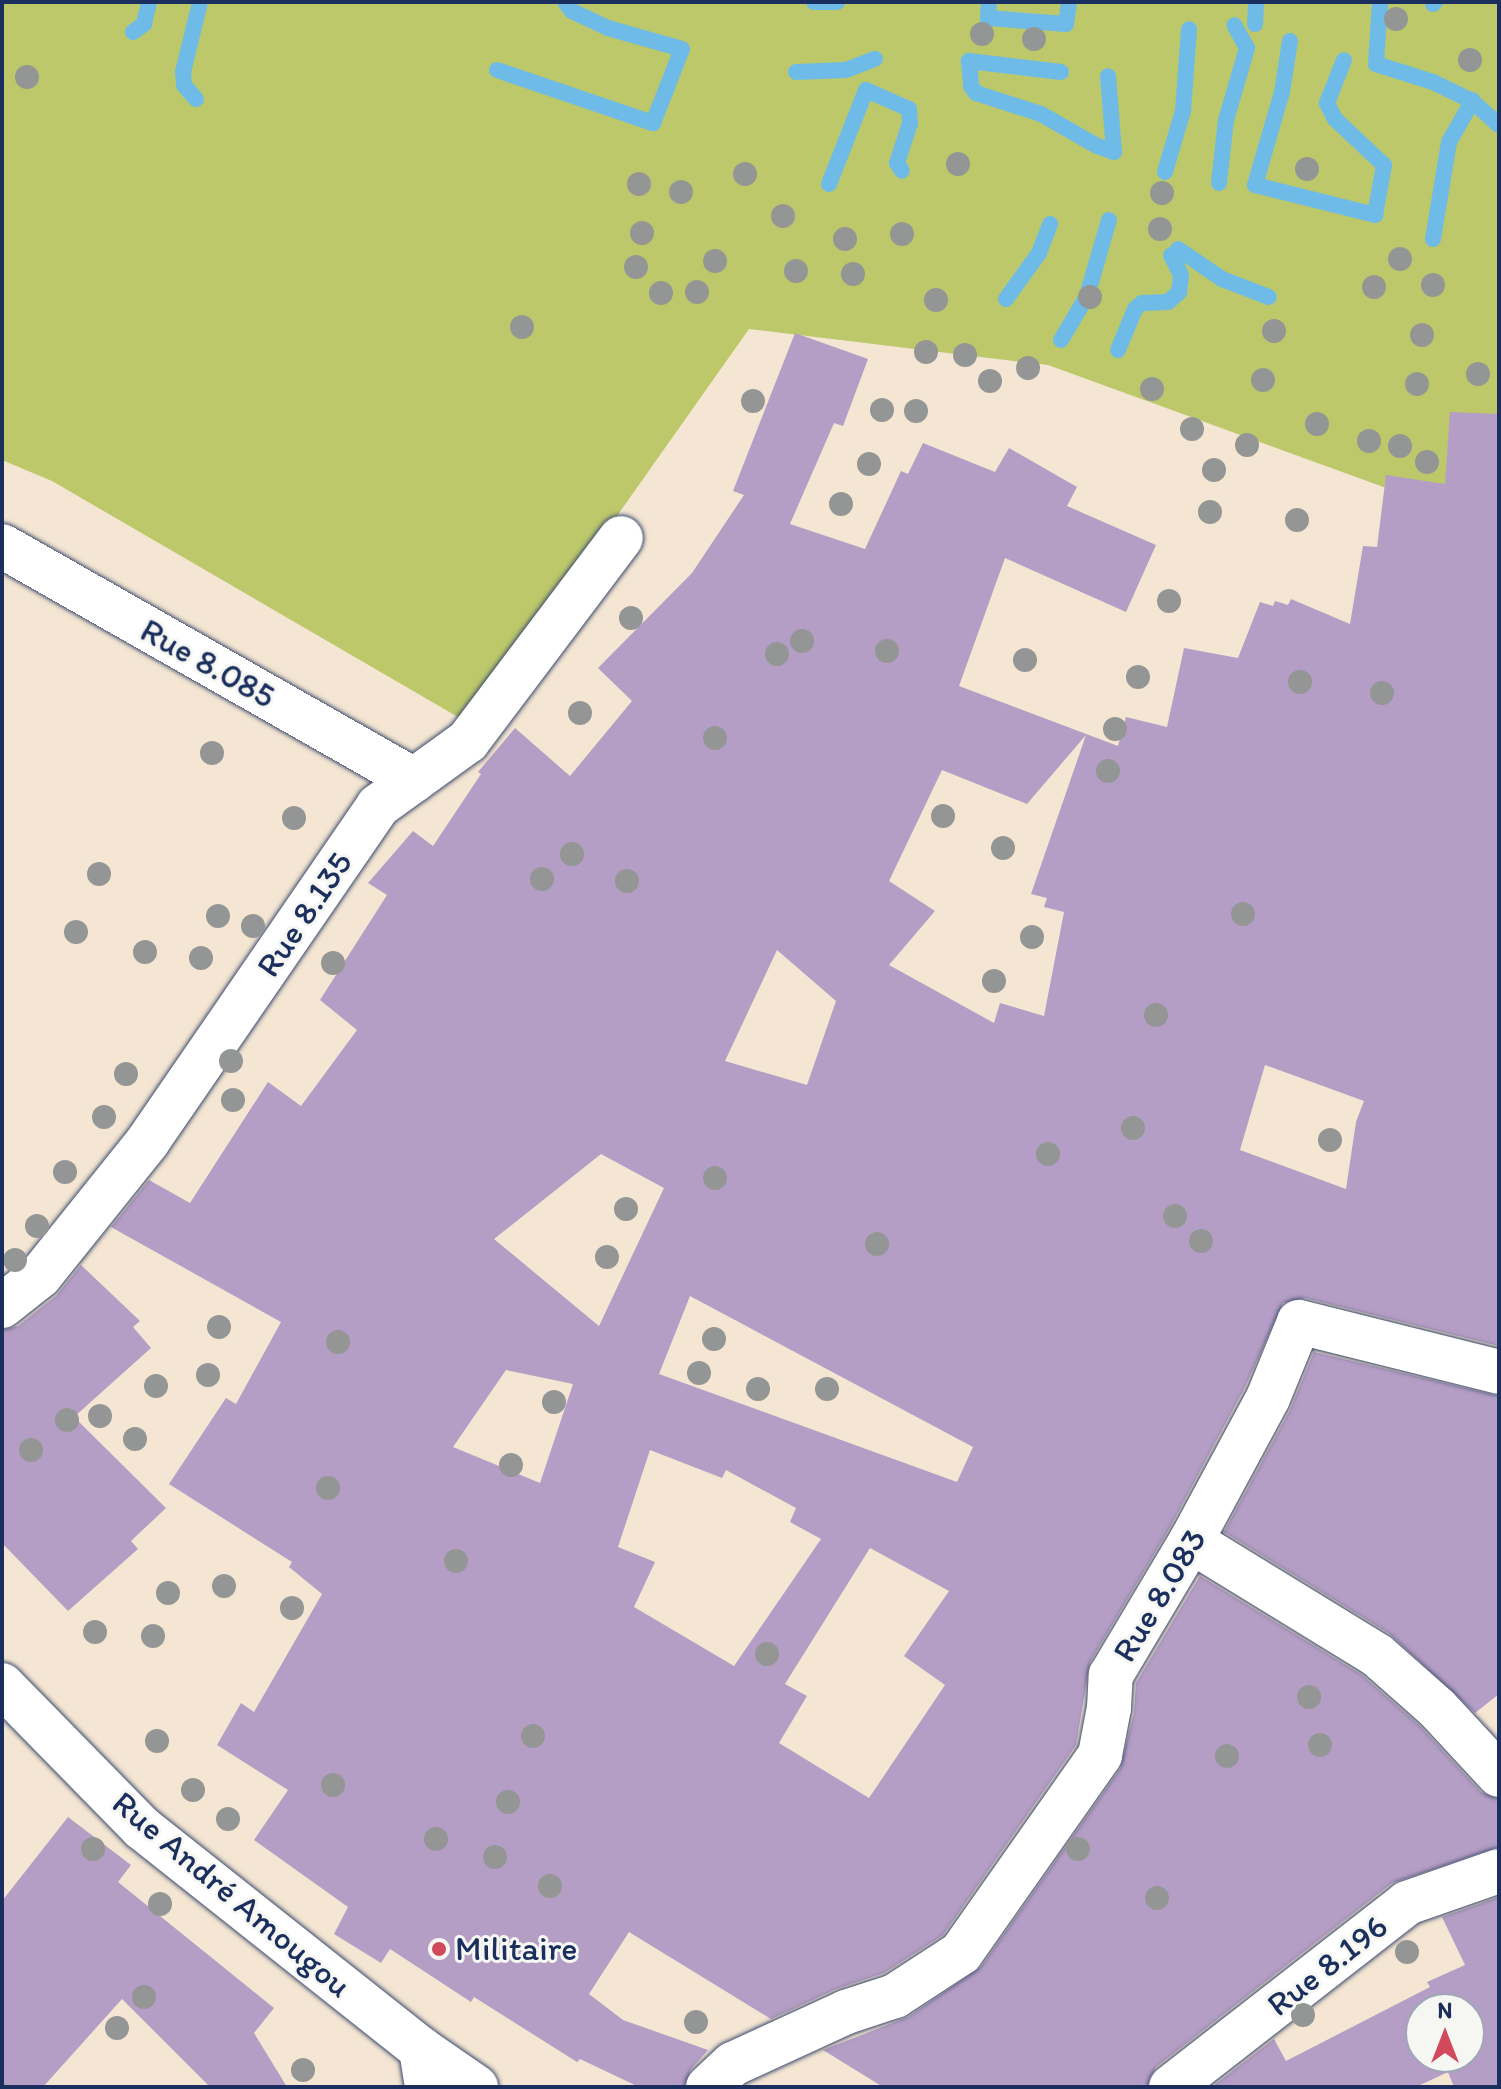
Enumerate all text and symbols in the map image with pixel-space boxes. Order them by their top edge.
street label: Rue 8.085 [134,609,282,717]
street label: Rue 8.135 [247,844,361,984]
street label: Rue 8.083 [1103,1521,1215,1669]
street label: Rue André Amougou [104,1782,360,2006]
street label: Rue 8.196 [1259,1905,1395,2025]
place label: Militaire [455,1929,577,1969]
marker: Militaire [430,1940,448,1958]
north arrow [1405,1993,1485,2073]
text: N [1438,1997,1452,2024]

